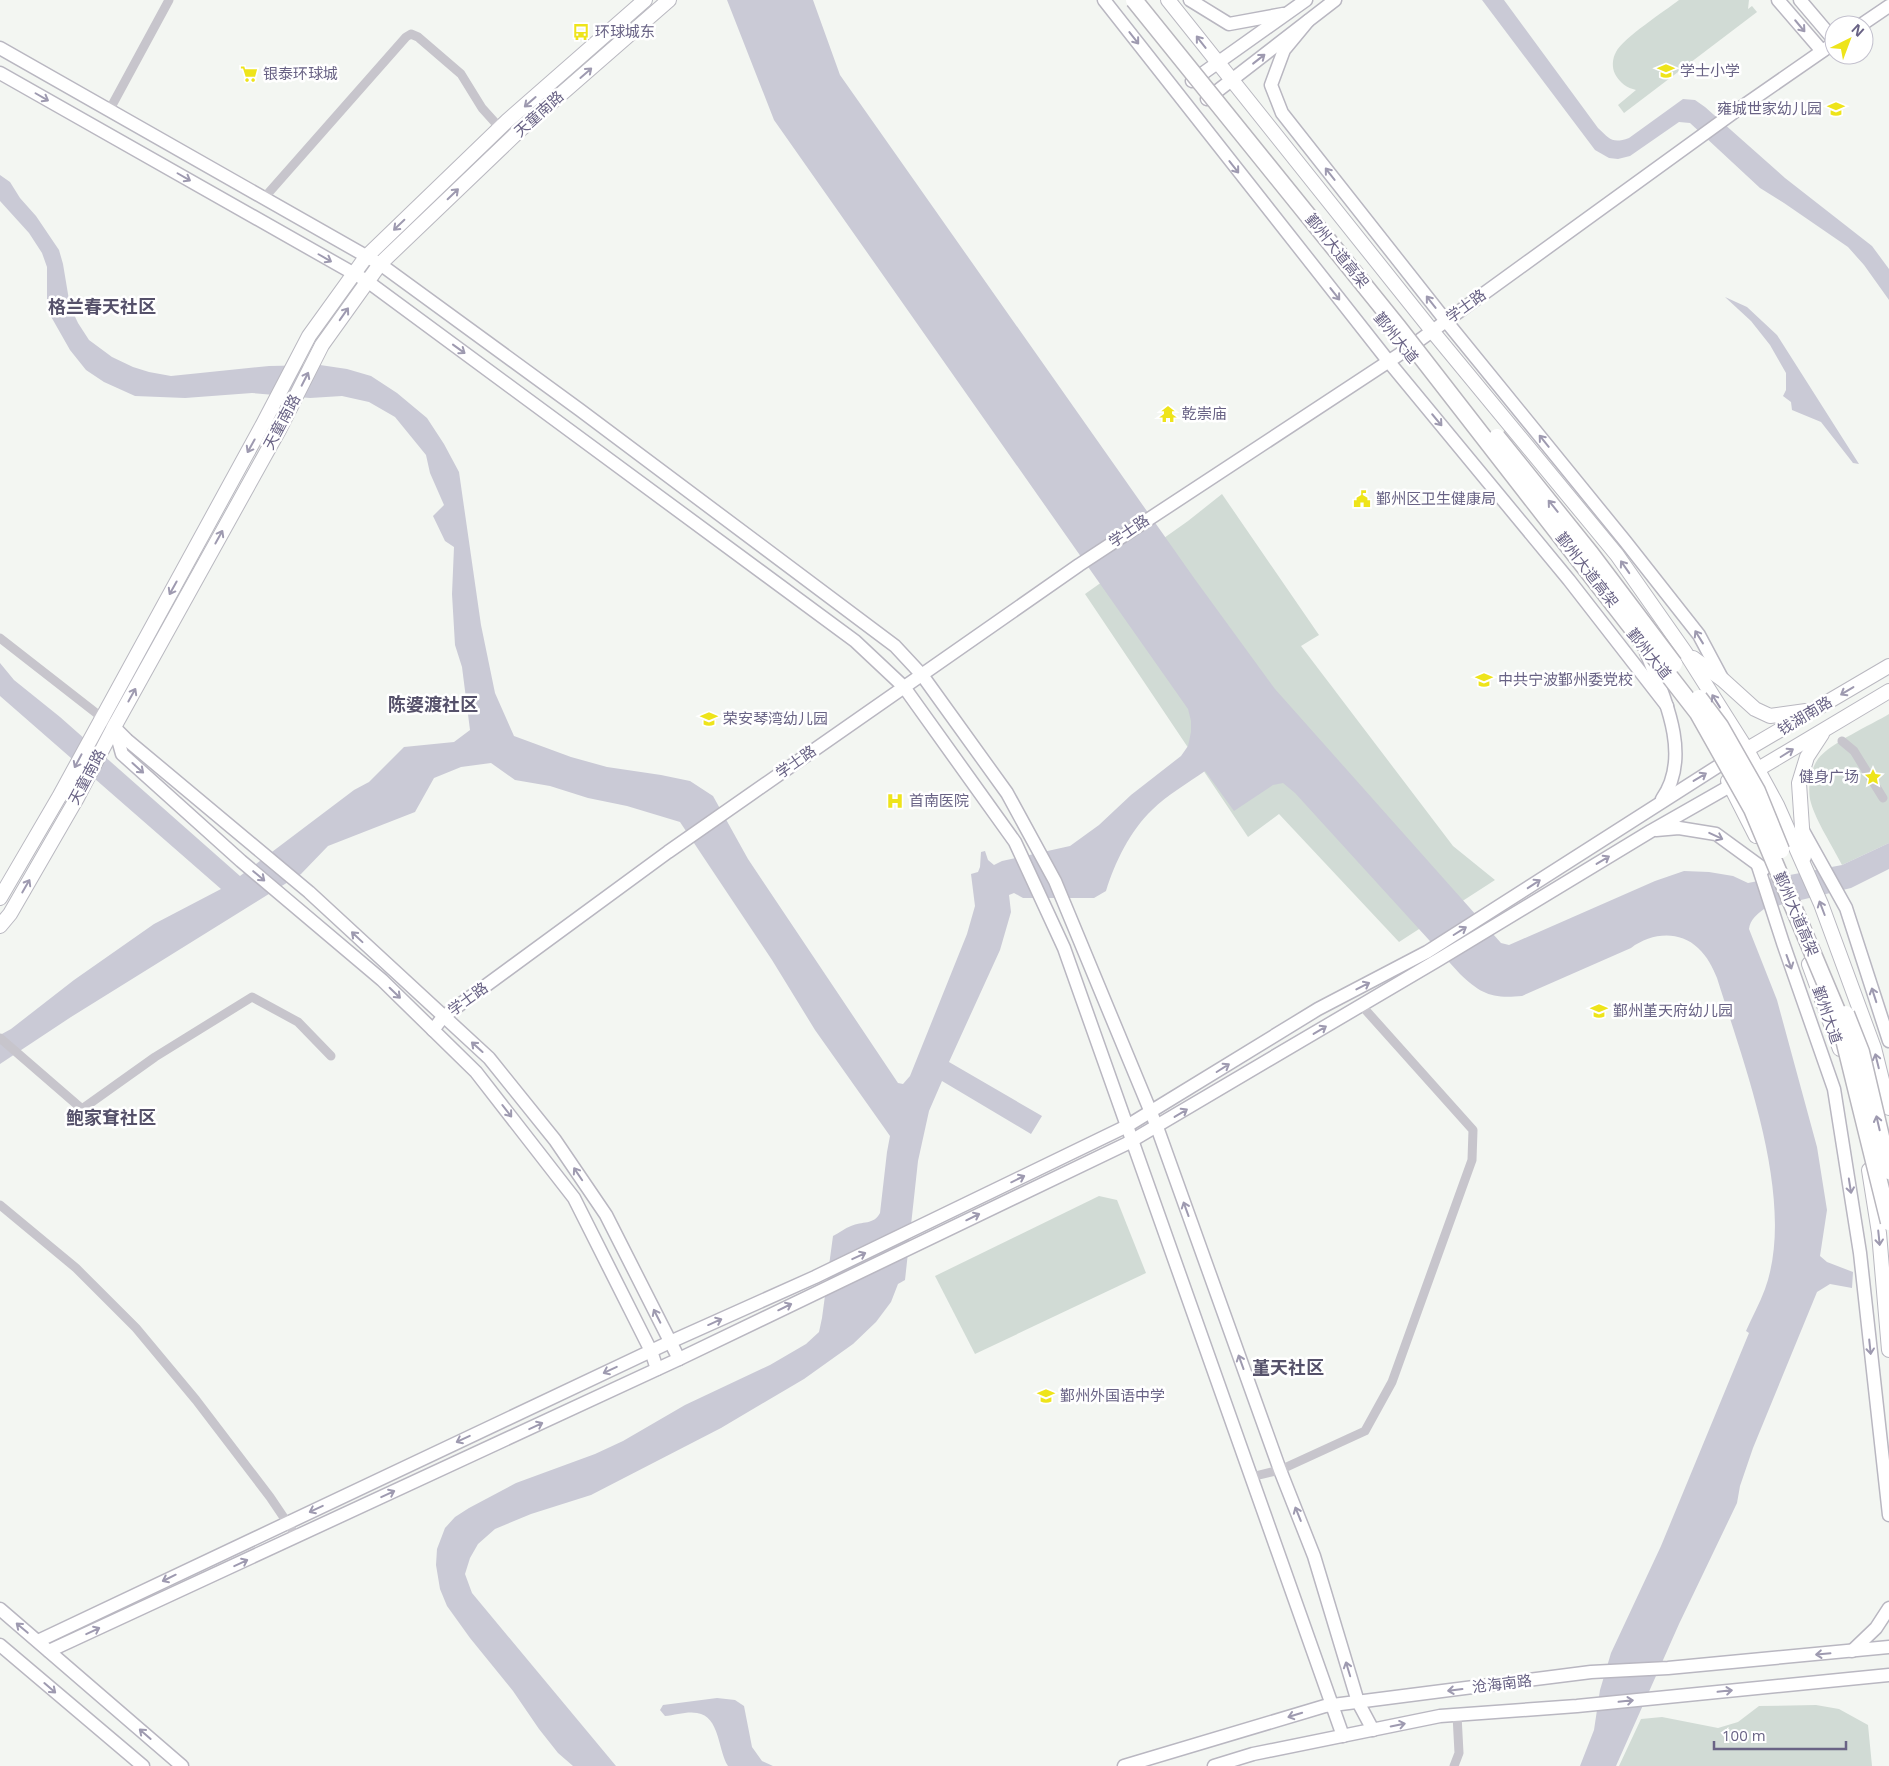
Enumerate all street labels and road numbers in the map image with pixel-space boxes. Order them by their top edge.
street label: 天童南路 [509,86,567,141]
street label: 鄞州大道高架 [1302,209,1374,292]
street label: 学士路 [1441,284,1489,327]
street label: 鄞州大道 [1370,308,1423,367]
street label: 天童南路 [258,390,304,453]
street label: 学士路 [1104,509,1153,551]
street label: 鄞州大道高架 [1552,528,1623,611]
street label: 鄞州大道 [1623,624,1676,683]
street label: 钱湖南路 [1774,691,1835,739]
street label: 学士路 [771,740,820,782]
street label: 天童南路 [63,745,109,808]
street label: 鄞州大道高架 [1770,868,1824,959]
street label: 学士路 [443,977,491,1020]
street label: 鄞州大道 [1809,983,1847,1046]
street label: 沧海南路 [1471,1669,1533,1697]

